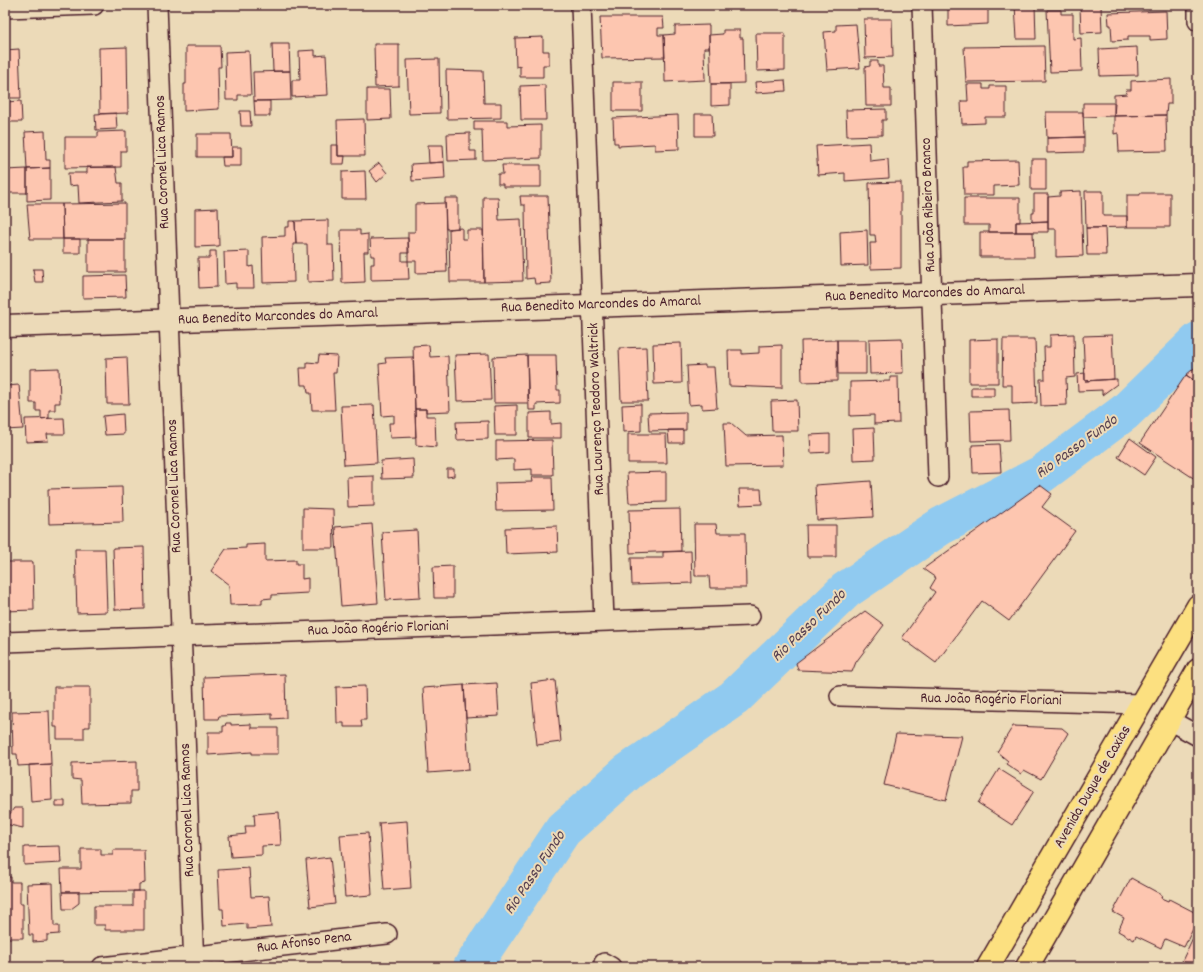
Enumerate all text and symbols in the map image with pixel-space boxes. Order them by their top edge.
street label: Rua Coronel Lica Ramos [150,95,176,229]
street label: Rua João Ribeiro Branco [916,137,942,273]
street label: Rua Benedito Marcondes do Amaral [825,279,1026,308]
street label: Rua Benedito Marcondes do Amaral [501,290,702,319]
street label: Rua Benedito Marcondes do Amaral [178,302,379,331]
street label: Rua Lourenço Teodoro Waltrick [583,322,611,496]
water label: Rio Passo Fundo [1031,409,1124,485]
street label: Rua Coronel Lica Ramos [162,419,188,553]
water label: Rio Passo Fundo [766,584,852,668]
street label: Rua João Rogério Floriani [307,616,449,642]
street label: Rua João Rogério Floriani [920,688,1062,712]
street label: Avenida Duque de Caxias [1049,721,1137,853]
street label: Rua Coronel Lica Ramos [175,743,201,877]
water label: Rio Passo Fundo [498,826,572,919]
street label: Rua Afonso Pena [255,926,353,960]

